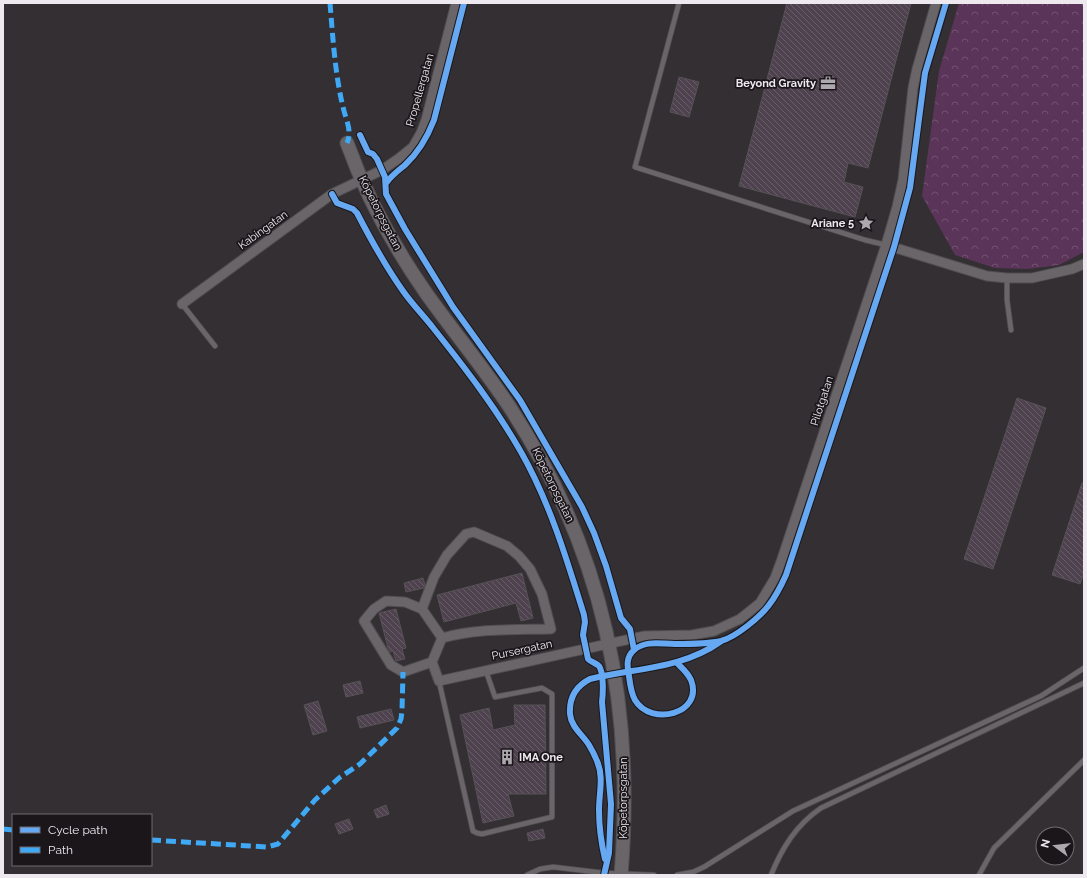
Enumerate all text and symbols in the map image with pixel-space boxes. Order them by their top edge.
street label: Propellergatan [403,52,437,128]
office icon: Beyond Gravity [819,74,837,92]
place label: Beyond Gravity [736,77,816,90]
street label: Köpetorpsgatan [356,174,404,252]
street label: Kabingatan [236,208,290,252]
place icon: Ariane 5 [857,214,875,232]
place label: Ariane 5 [811,217,854,230]
street label: Pilotgatan [808,375,836,427]
street label: Köpetorpsgatan [529,446,577,524]
street label: Pursergatan [491,637,553,663]
building icon: IMA One [498,748,516,766]
place label: IMA One [519,751,563,764]
street label: Köpetorpsgatan [617,757,630,839]
legend [12,814,152,866]
text: Cycle path [48,823,107,837]
north arrow [1035,826,1075,866]
text: N [1038,838,1053,849]
text: Path [48,843,73,857]

